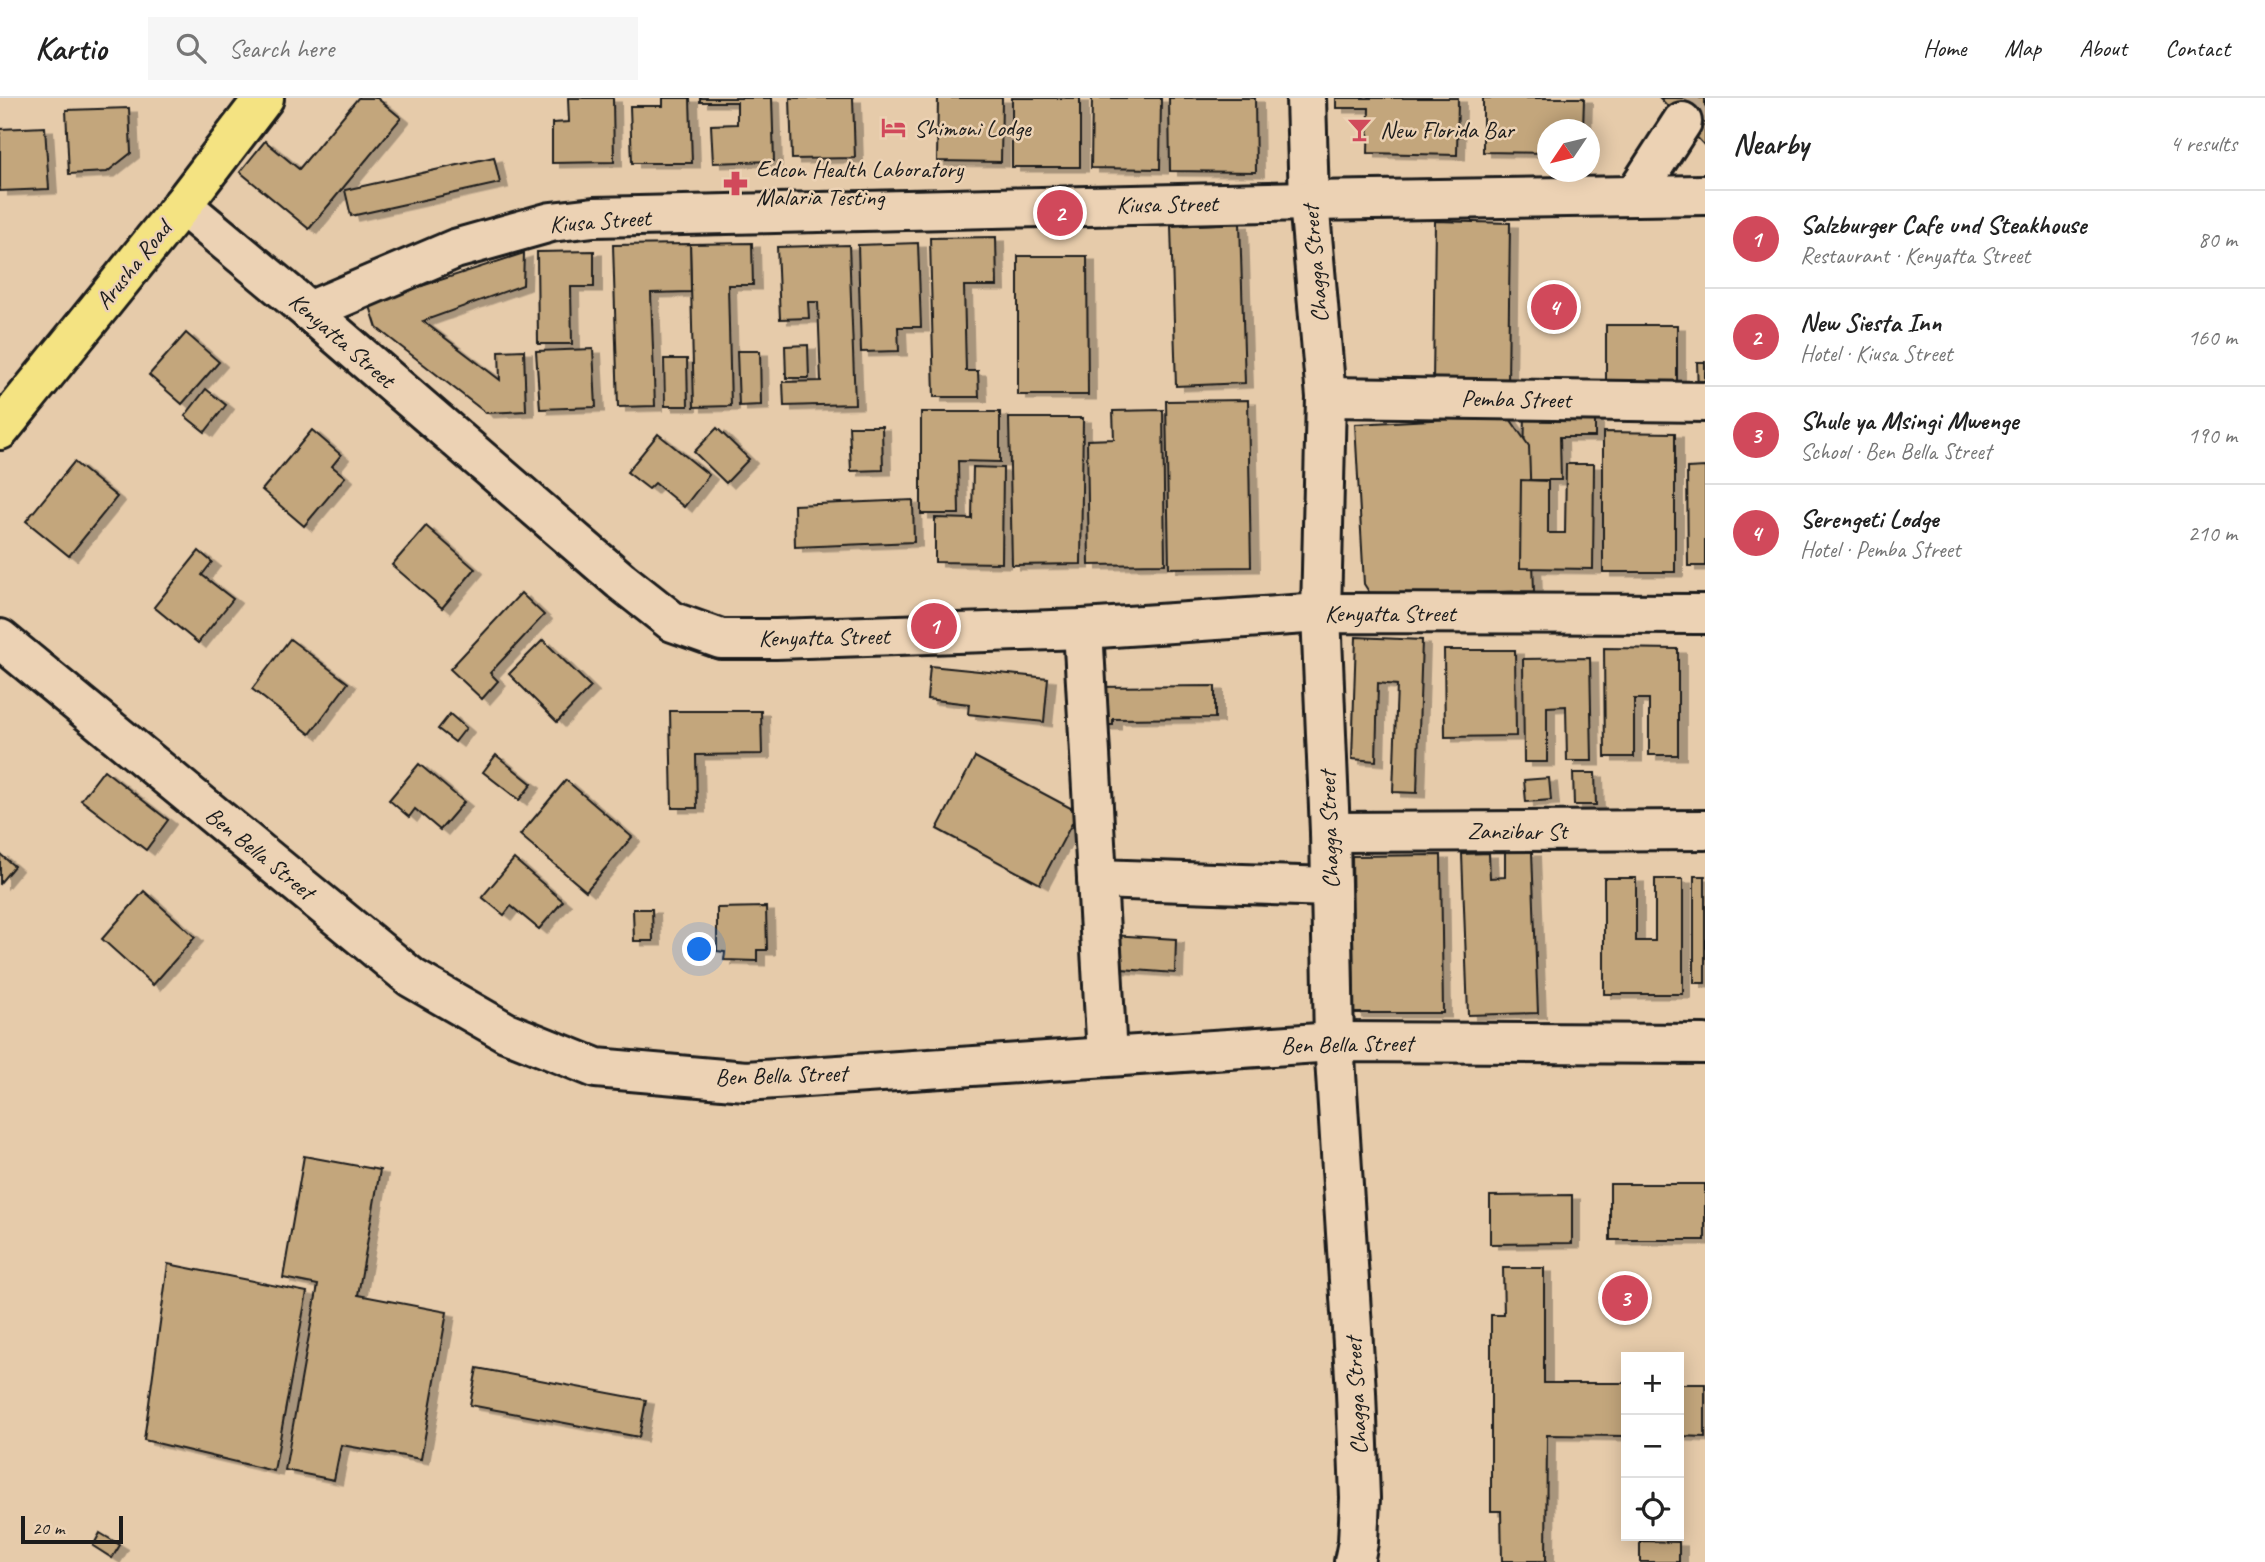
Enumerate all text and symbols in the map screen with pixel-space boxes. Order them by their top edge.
search box [148,17,638,80]
text: Kartio [35,27,106,69]
icon: search [172,29,210,67]
text: Search here [228,32,334,65]
text: Home [1923,33,1966,63]
text: Map [2004,33,2041,63]
text: About [2079,33,2127,63]
text: Contact [2165,33,2230,63]
place label: Shimoni Lodge [914,113,1033,143]
hotel icon: Shimoni Lodge [880,114,908,142]
place label: New Florida Bar [1380,115,1516,145]
bar icon: New Florida Bar [1346,116,1374,144]
north arrow [1537,119,1600,182]
text: Nearby [1733,125,1809,163]
text: 4 results [2170,129,2237,158]
place label: Edcon Health Laboratory Malaria Testing [756,154,965,212]
pharmacy icon: Edcon Health Laboratory Malaria Testing [722,169,750,197]
pin: 2 [1037,187,1083,239]
street label: Kiusa Street [1116,188,1220,220]
street label: Chagga Street [1295,201,1335,324]
street label: Kiusa Street [548,202,654,239]
text: Salzburger Cafe und Steakhouse [1800,208,2086,241]
street label: Arusha Road [88,212,180,315]
text: 1 [1751,225,1761,254]
text: 80 m [2198,225,2237,254]
text: Restaurant · Kenyatta Street [1800,241,2030,270]
pin: 4 [1531,281,1577,333]
street label: Kenyatta Street [283,286,403,396]
text: New Siesta Inn [1800,306,1941,339]
text: 2 [1751,323,1761,352]
text: 160 m [2188,323,2237,352]
text: Hotel · Kiusa Street [1800,339,1952,368]
street label: Pemba Street [1461,383,1573,415]
text: Shule ya Msingi Mwenge [1800,404,2018,437]
text: 3 [1751,421,1761,450]
text: 190 m [2188,421,2237,450]
text: School · Ben Bella Street [1800,437,1991,466]
text: Serengeti Lodge [1800,502,1938,535]
text: 4 [1751,519,1761,548]
text: 210 m [2188,519,2237,548]
text: Hotel · Pemba Street [1800,535,1960,564]
street label: Kenyatta Street [1325,598,1457,628]
pin: 1 [911,600,957,652]
street label: Kenyatta Street [758,621,892,653]
street label: Chagga Street [1312,768,1346,889]
street label: Ben Bella Street [199,800,323,908]
street label: Zanzibar St [1467,816,1569,846]
your location [682,932,716,966]
street label: Ben Bella Street [1281,1028,1416,1060]
street label: Ben Bella Street [714,1058,851,1092]
pin: 3 [1602,1272,1648,1324]
street label: Chagga Street [1338,1333,1374,1456]
map controls [1621,1352,1684,1541]
button: + [1621,1352,1684,1415]
button: − [1621,1415,1684,1478]
button: locate [1621,1478,1684,1541]
scale bar [21,1513,122,1545]
text: 20 m [32,1516,64,1540]

